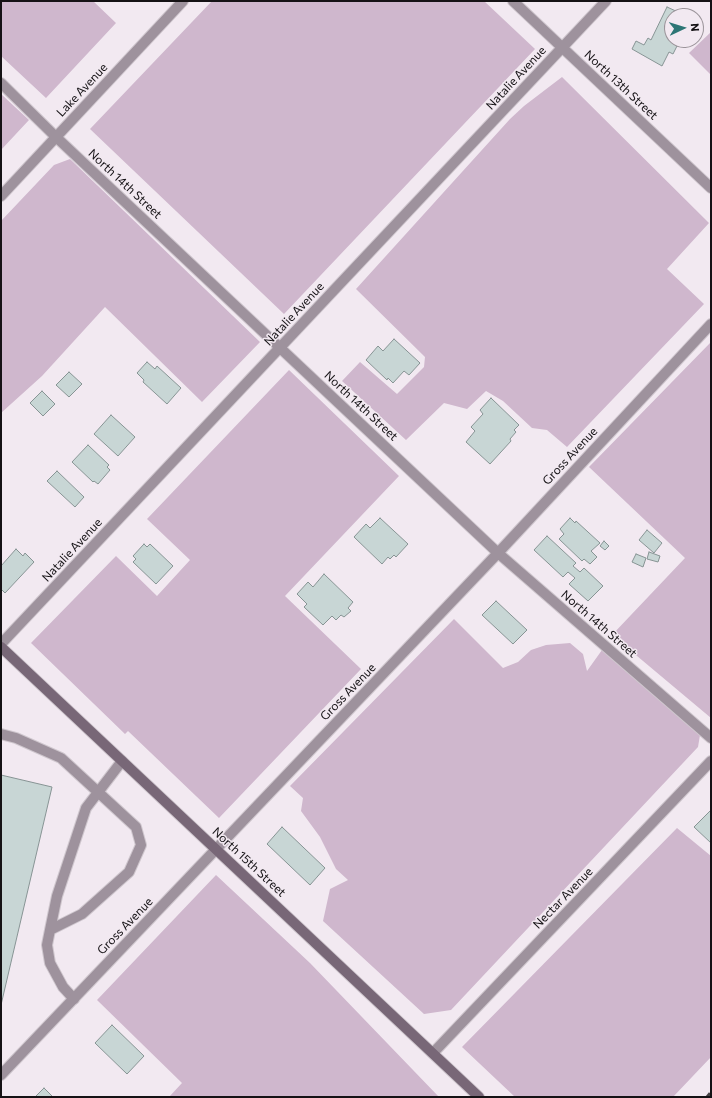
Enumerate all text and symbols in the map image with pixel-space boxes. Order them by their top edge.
north arrow [664,8,704,48]
text: N [689,23,702,32]
street label: Natalie Avenue [483,43,549,113]
street label: North 13th Street [581,47,661,123]
street label: Lake Avenue [54,60,110,120]
street label: North 14th Street [85,146,165,222]
street label: Natalie Avenue [261,279,327,349]
street label: North 14th Street [321,368,401,444]
street label: Gross Avenue [540,424,600,488]
street label: Natalie Avenue [39,515,105,585]
street label: North 14th Street [558,587,640,661]
street label: Gross Avenue [317,661,379,723]
street label: North 15th Street [209,824,289,900]
street label: Nectar Avenue [530,864,596,932]
street label: Gross Avenue [94,895,156,957]

